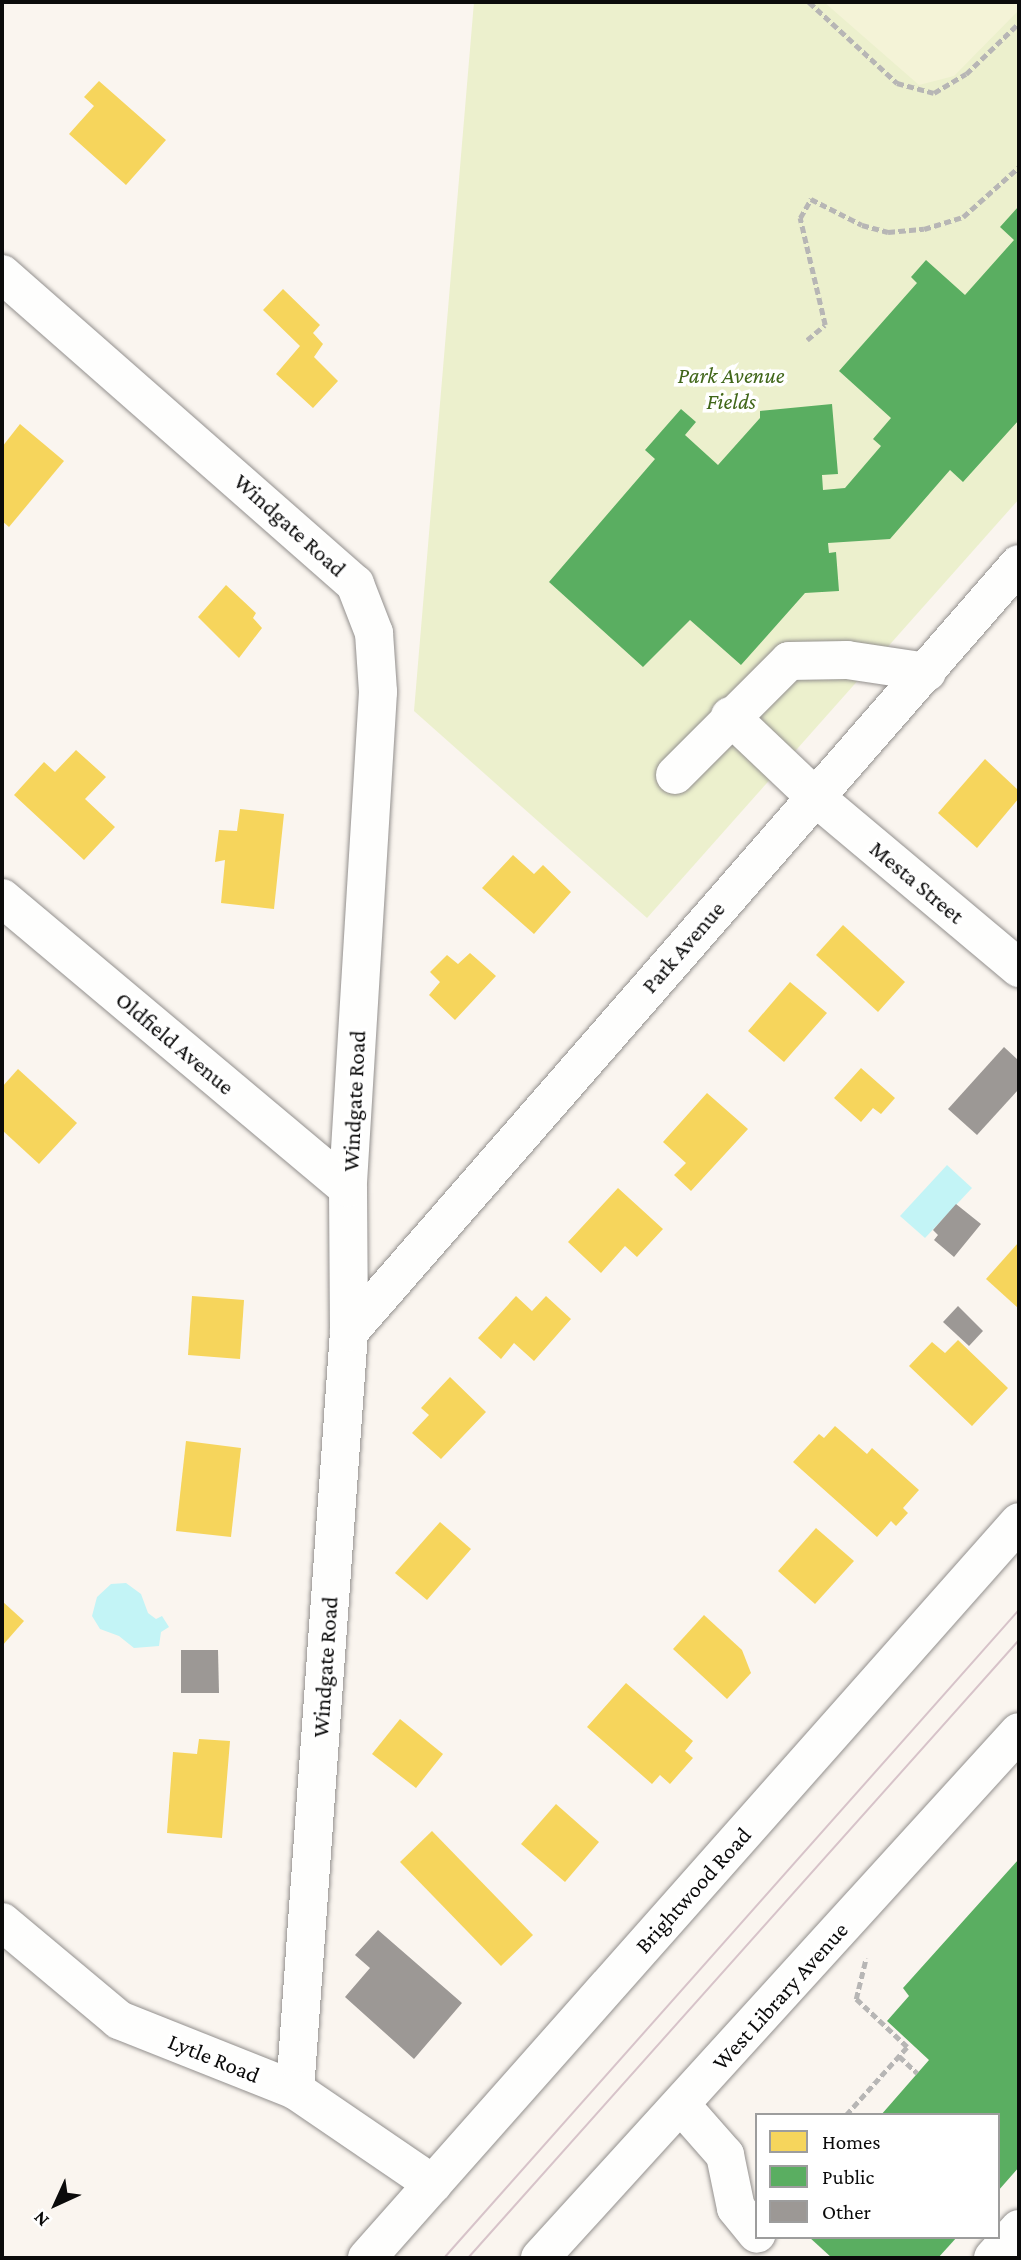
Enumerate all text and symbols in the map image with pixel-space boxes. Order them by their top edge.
park label: Park Avenue Fields [678,361,784,415]
street label: Windgate Road [228,467,352,583]
street label: Mesta Street [864,835,970,929]
street label: Park Avenue [636,895,730,999]
street label: Oldfield Avenue [110,985,240,1101]
street label: Windgate Road [337,1030,371,1172]
street label: Windgate Road [306,1596,344,1738]
street label: Brightwood Road [629,1821,757,1959]
street label: West Library Avenue [706,1916,854,2076]
street label: Lytle Road [164,2027,264,2089]
legend [755,2113,1000,2239]
text: Homes [822,2130,881,2154]
text: Public [822,2165,874,2189]
north arrow [21,2169,91,2239]
text: Other [822,2200,871,2224]
text: N [29,2207,53,2231]

